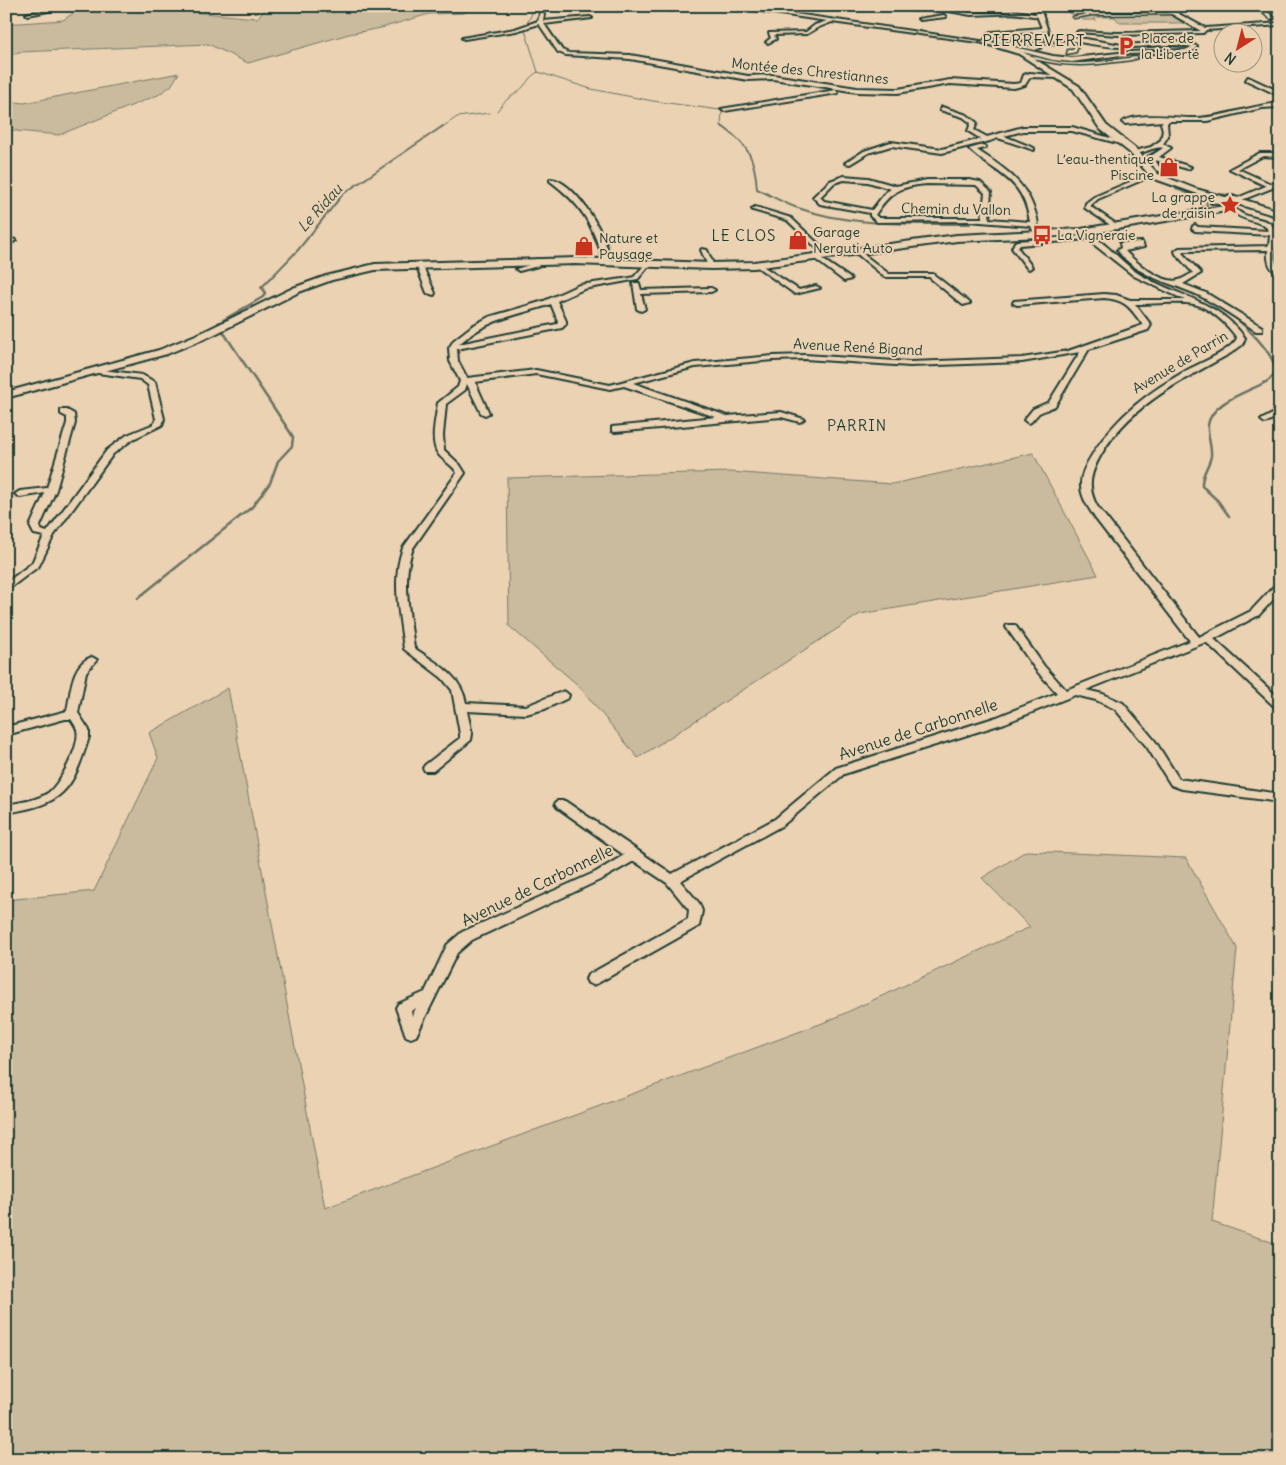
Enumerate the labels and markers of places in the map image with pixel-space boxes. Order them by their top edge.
place label: Place de la Liberté [1141,29,1199,63]
parking icon: Place de la Liberté [1115,35,1137,57]
place label: L’eau-thentique Piscine [1056,150,1154,184]
shop icon: L’eau-thentique Piscine [1158,156,1180,178]
place label: La grappe de raisin [1151,188,1215,222]
place icon: La grappe de raisin [1219,194,1241,216]
place label: Garage Nerguti Auto [813,223,893,257]
bus stop icon: La Vigneraie [1031,224,1053,246]
place label: La Vigneraie [1057,226,1135,244]
place label: Nature et Paysage [599,229,658,263]
shop icon: Garage Nerguti Auto [787,229,809,251]
shop icon: Nature et Paysage [573,235,595,257]

